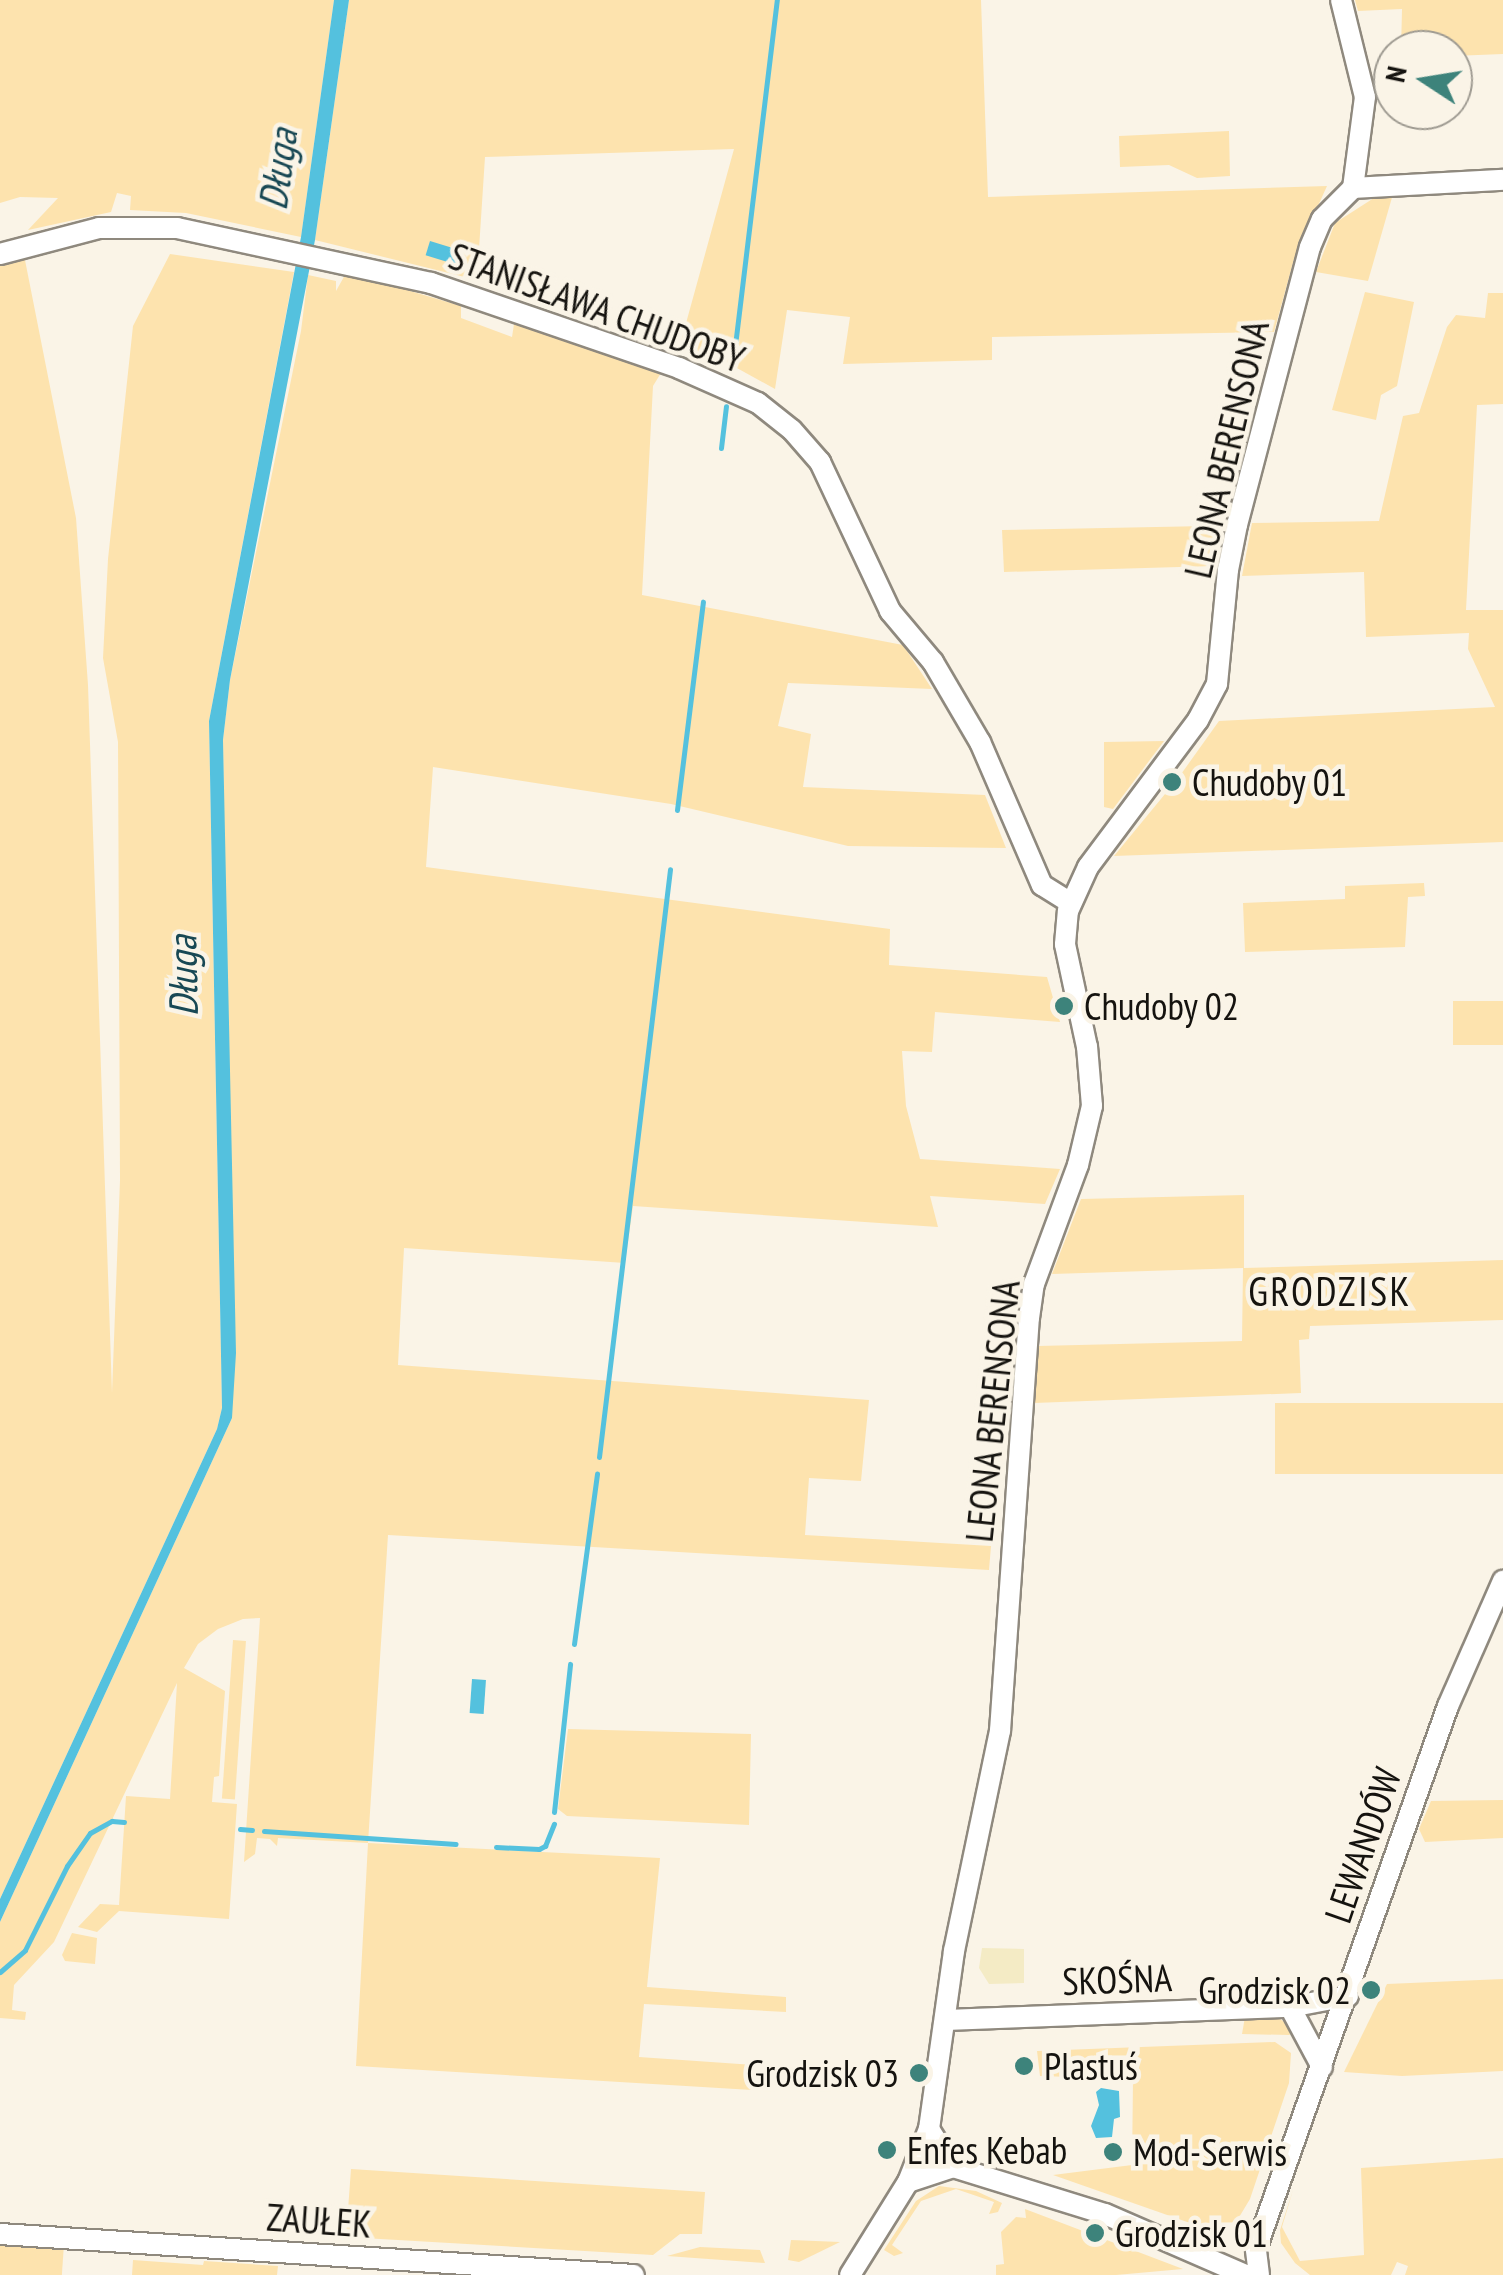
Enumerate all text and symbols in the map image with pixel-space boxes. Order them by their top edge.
north arrow [1373,30,1473,130]
text: N [1375,63,1415,85]
water label: Długa [248,126,306,212]
street label: STANISŁAWA CHUDOBY [443,232,751,382]
street label: LEONA BERENSONA [1174,315,1278,583]
place label: Chudoby 01 [1192,759,1348,805]
marker: Chudoby 01 [1161,771,1183,793]
water label: Długa [157,935,207,1017]
place label: Chudoby 02 [1084,983,1240,1029]
marker: Chudoby 02 [1053,995,1075,1017]
district label: GRODZISK [1248,1267,1412,1315]
street label: LEONA BERENSONA [956,1277,1028,1545]
street label: LEWANDÓW [1314,1762,1410,1928]
street label: SKOŚNA [1061,1954,1173,2004]
place label: Grodzisk 02 [1197,1967,1351,2013]
marker: Grodzisk 02 [1360,1979,1382,2001]
place label: Plastuś [1044,2043,1138,2089]
place label: Grodzisk 03 [745,2050,899,2096]
marker: Plastuś [1013,2055,1035,2077]
marker: Grodzisk 03 [908,2062,930,2084]
place label: Enfes Kebab [907,2127,1067,2173]
place label: Mod-Serwis [1133,2129,1287,2175]
marker: Enfes Kebab [876,2139,898,2161]
marker: Mod-Serwis [1102,2141,1124,2163]
street label: ZAUŁEK [265,2194,373,2246]
place label: Grodzisk 01 [1115,2210,1269,2256]
marker: Grodzisk 01 [1084,2222,1106,2244]

